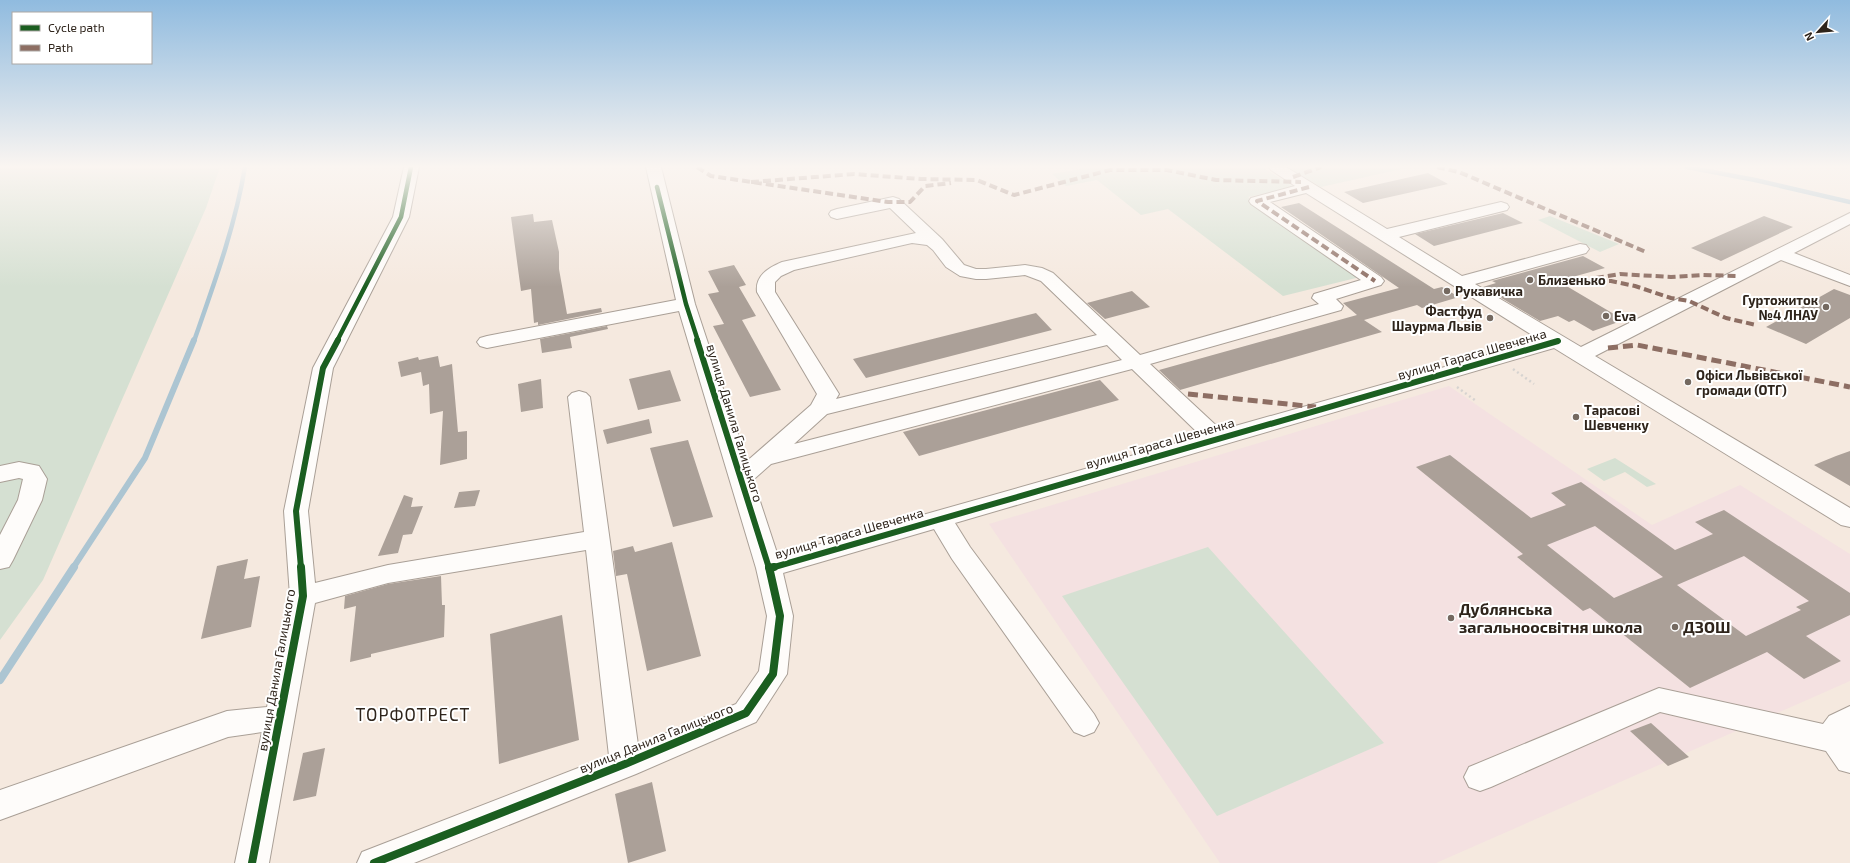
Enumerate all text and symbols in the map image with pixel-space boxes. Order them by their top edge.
legend [12,12,152,64]
north arrow [1798,12,1838,52]
text: Cycle path [48,20,105,34]
text: N [1801,30,1816,43]
text: Path [48,40,73,54]
place label: Близенько [1538,272,1606,288]
marker: Близенько [1525,275,1535,285]
place label: Рукавичка [1455,283,1523,299]
marker: Рукавичка [1442,286,1452,296]
place label: Гуртожиток №4 ЛНАУ [1742,292,1819,323]
marker: Гуртожиток №4 ЛНАУ [1821,302,1831,312]
place label: Фастфуд Шаурма Львів [1392,303,1482,334]
place label: Eva [1614,308,1636,324]
marker: Eva [1601,311,1611,321]
marker: Фастфуд Шаурма Львів [1485,313,1495,323]
street label: вулиця Тараса Шевченка [1396,325,1548,383]
street label: вулиця Данила Галицького [703,342,767,504]
place label: Офіси Львівської громади (ОТГ) [1696,367,1803,398]
marker: Офіси Львівської громади (ОТГ) [1683,377,1693,387]
place label: Тарасові Шевченку [1584,402,1649,433]
marker: Тарасові Шевченку [1571,412,1581,422]
street label: вулиця Тараса Шевченка [1084,414,1236,472]
street label: вулиця Тараса Шевченка [773,504,925,562]
street label: вулиця Данила Галицького [254,588,298,752]
place label: Дублянська загальноосвітня школа [1459,599,1642,636]
marker: Дублянська загальноосвітня школа [1446,613,1456,623]
place label: ДЗОШ [1683,617,1731,636]
marker: ДЗОШ [1670,622,1680,632]
street label: вулиця Данила Галицького [577,700,735,776]
district label: ТОРФОТРЕСТ [355,704,471,724]

